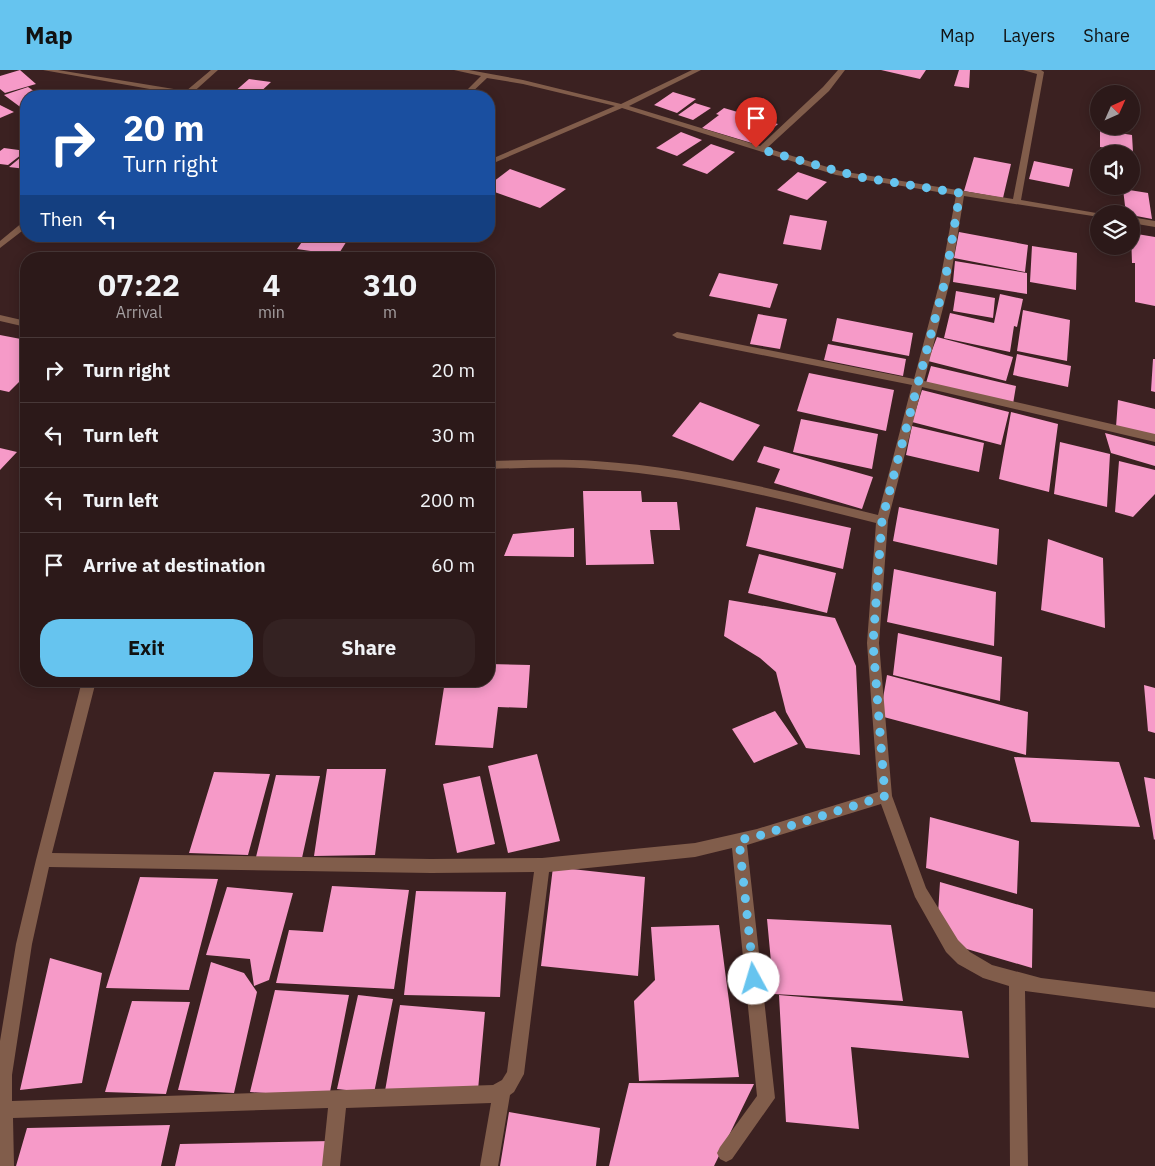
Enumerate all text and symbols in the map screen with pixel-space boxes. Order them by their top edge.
text: Map [25,19,73,51]
text: Map [940,24,975,47]
text: Layers [1003,24,1055,47]
text: Share [1083,24,1130,47]
north arrow [1090,85,1140,135]
map controls [1090,85,1140,255]
pin [735,97,777,148]
icon: arrive [742,104,770,132]
text: 20 m [123,105,205,151]
icon: right [40,110,105,175]
button: sound [1090,145,1140,195]
text: Turn right [123,149,218,178]
icon: left [93,205,121,233]
button: layers [1090,205,1140,255]
text: Then [40,207,83,231]
text: 07:22 [98,265,180,304]
text: 4 [262,265,280,304]
text: 310 [363,265,417,304]
text: Arrival [116,302,162,322]
text: min [258,302,285,322]
text: m [383,302,397,322]
icon: right [40,356,68,384]
text: Turn right [83,358,170,382]
text: 20 m [431,358,475,382]
icon: left [40,421,68,449]
text: Turn left [83,423,159,447]
text: 30 m [431,423,475,447]
icon: left [40,486,68,514]
text: Turn left [83,488,159,512]
text: 200 m [420,488,475,512]
icon: arrive [40,551,68,579]
text: Arrive at destination [83,553,266,577]
text: 60 m [431,553,475,577]
button: Exit [40,619,253,677]
button: Share [263,619,475,677]
position arrow [727,952,779,1004]

